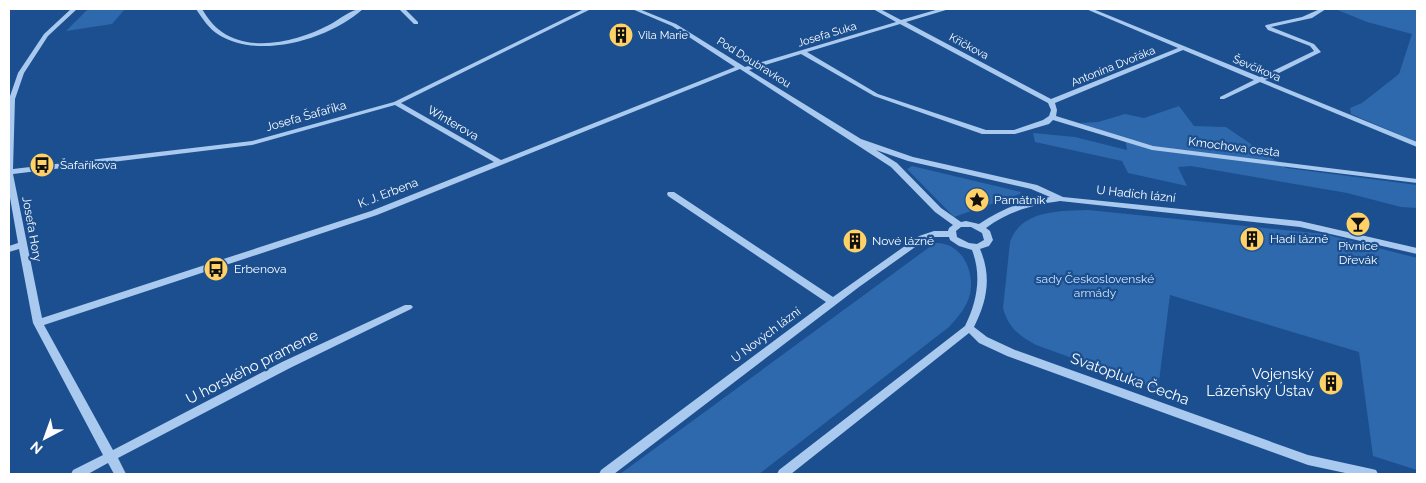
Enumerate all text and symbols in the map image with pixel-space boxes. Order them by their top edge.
street label: Josefa Suka [796,19,858,50]
building icon: Vila Marie [608,22,634,48]
place label: Vila Marie [638,29,689,42]
street label: Křičkova [947,31,991,62]
street label: Pod Doubravkou [714,34,793,90]
street label: Antonína Dvořáka [1069,44,1157,89]
street label: Ševčíkova [1231,52,1283,84]
street label: Josefa Šafaříka [264,98,348,134]
street label: Winterova [425,103,481,143]
street label: Kmochova cesta [1187,134,1281,160]
bus stop icon: Šafaříkova [29,152,55,178]
place label: Šafaříkova [60,158,117,172]
street label: K. J. Erbena [356,175,420,211]
street label: U Hadích lázní [1096,183,1177,205]
place icon: Památník [964,187,990,213]
place label: Památník [994,193,1046,207]
street label: Josefa Hory [19,195,45,263]
bar icon: Pivnice Dřevák [1345,211,1371,237]
building icon: Hadí lázně [1239,226,1265,252]
building icon: Nové lázně [842,228,868,254]
place label: Hadí lázně [1270,232,1328,246]
place label: Nové lázně [872,234,934,248]
place label: Pivnice Dřevák [1338,239,1378,267]
bus stop icon: Erbenova [203,256,229,282]
place label: Erbenova [234,262,287,276]
park label: sady Československé armády [1036,272,1154,300]
street label: U Nových lázní [729,304,804,366]
street label: U horského pramene [183,326,321,408]
street label: Svatopluka Čecha [1068,348,1192,409]
place label: Vojenský Lázeňský Ústav [1206,365,1314,400]
building icon: Vojenský Lázeňský Ústav [1318,370,1344,396]
north arrow [20,413,70,463]
text: N [27,438,46,457]

